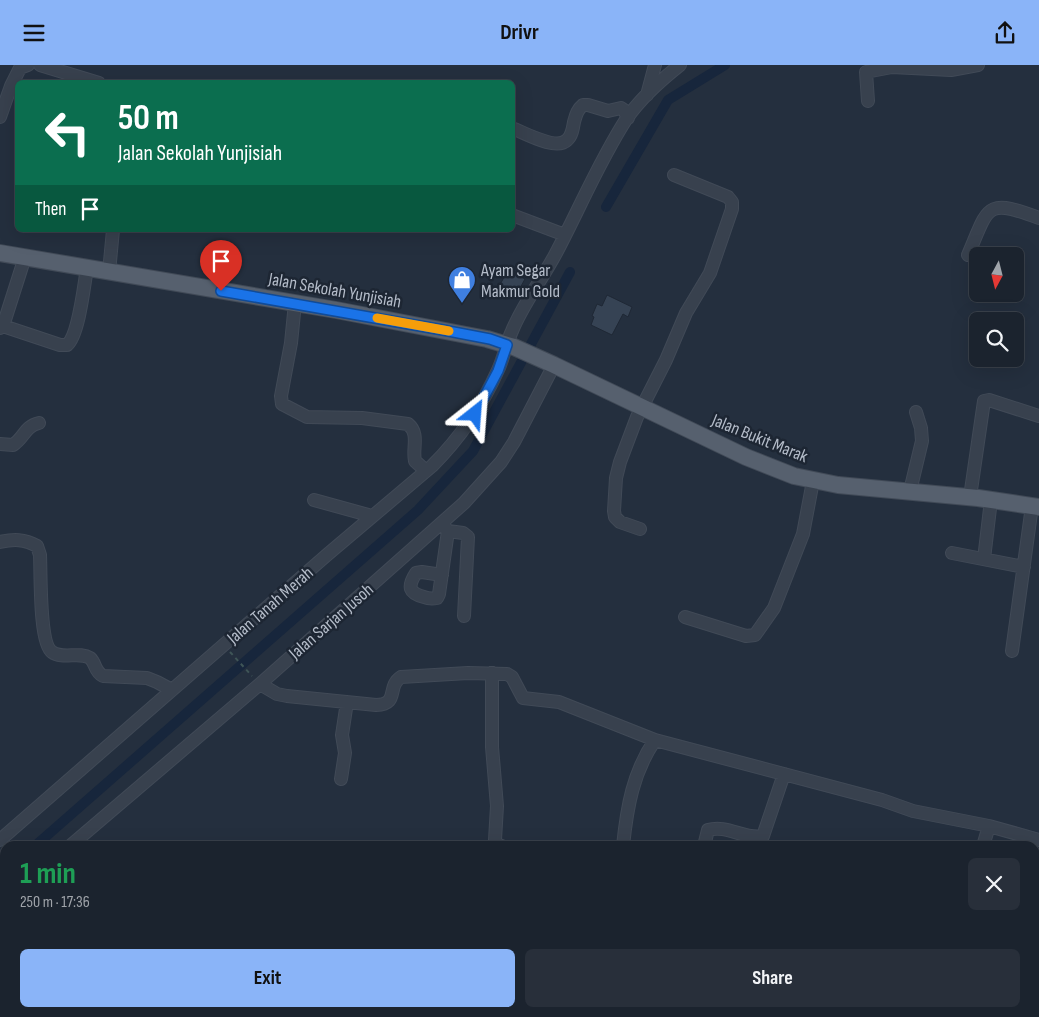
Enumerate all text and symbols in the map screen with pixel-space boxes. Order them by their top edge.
icon: menu [20,19,48,47]
text: Drivr [500,19,539,46]
icon: share [991,19,1019,47]
text: 50 m [118,97,179,140]
icon: left [35,100,100,165]
text: Jalan Sekolah Yunjisiah [118,140,282,167]
icon: arrive [76,195,104,223]
text: Then [35,198,66,221]
pin [200,240,242,291]
icon: arrive [207,247,235,275]
north arrow [969,247,1024,303]
map controls [969,247,1024,367]
place label: Ayam Segar Makmur Gold [480,260,560,302]
shop icon: Ayam Segar Makmur Gold [447,265,477,304]
street label: Jalan Sekolah Yunjisiah [266,268,403,312]
button: search [969,312,1024,367]
position arrow [448,387,500,439]
street label: Jalan Bukit Marak [708,409,811,467]
street label: Jalan Tanah Merah [222,562,318,649]
street label: Jalan Sarjan Jusoh [284,579,378,664]
text: 1 min [20,856,76,892]
button: close [968,858,1020,910]
text: 250 m · 17:36 [20,893,90,912]
button: Exit [20,949,515,1007]
button: Share [525,949,1020,1007]

